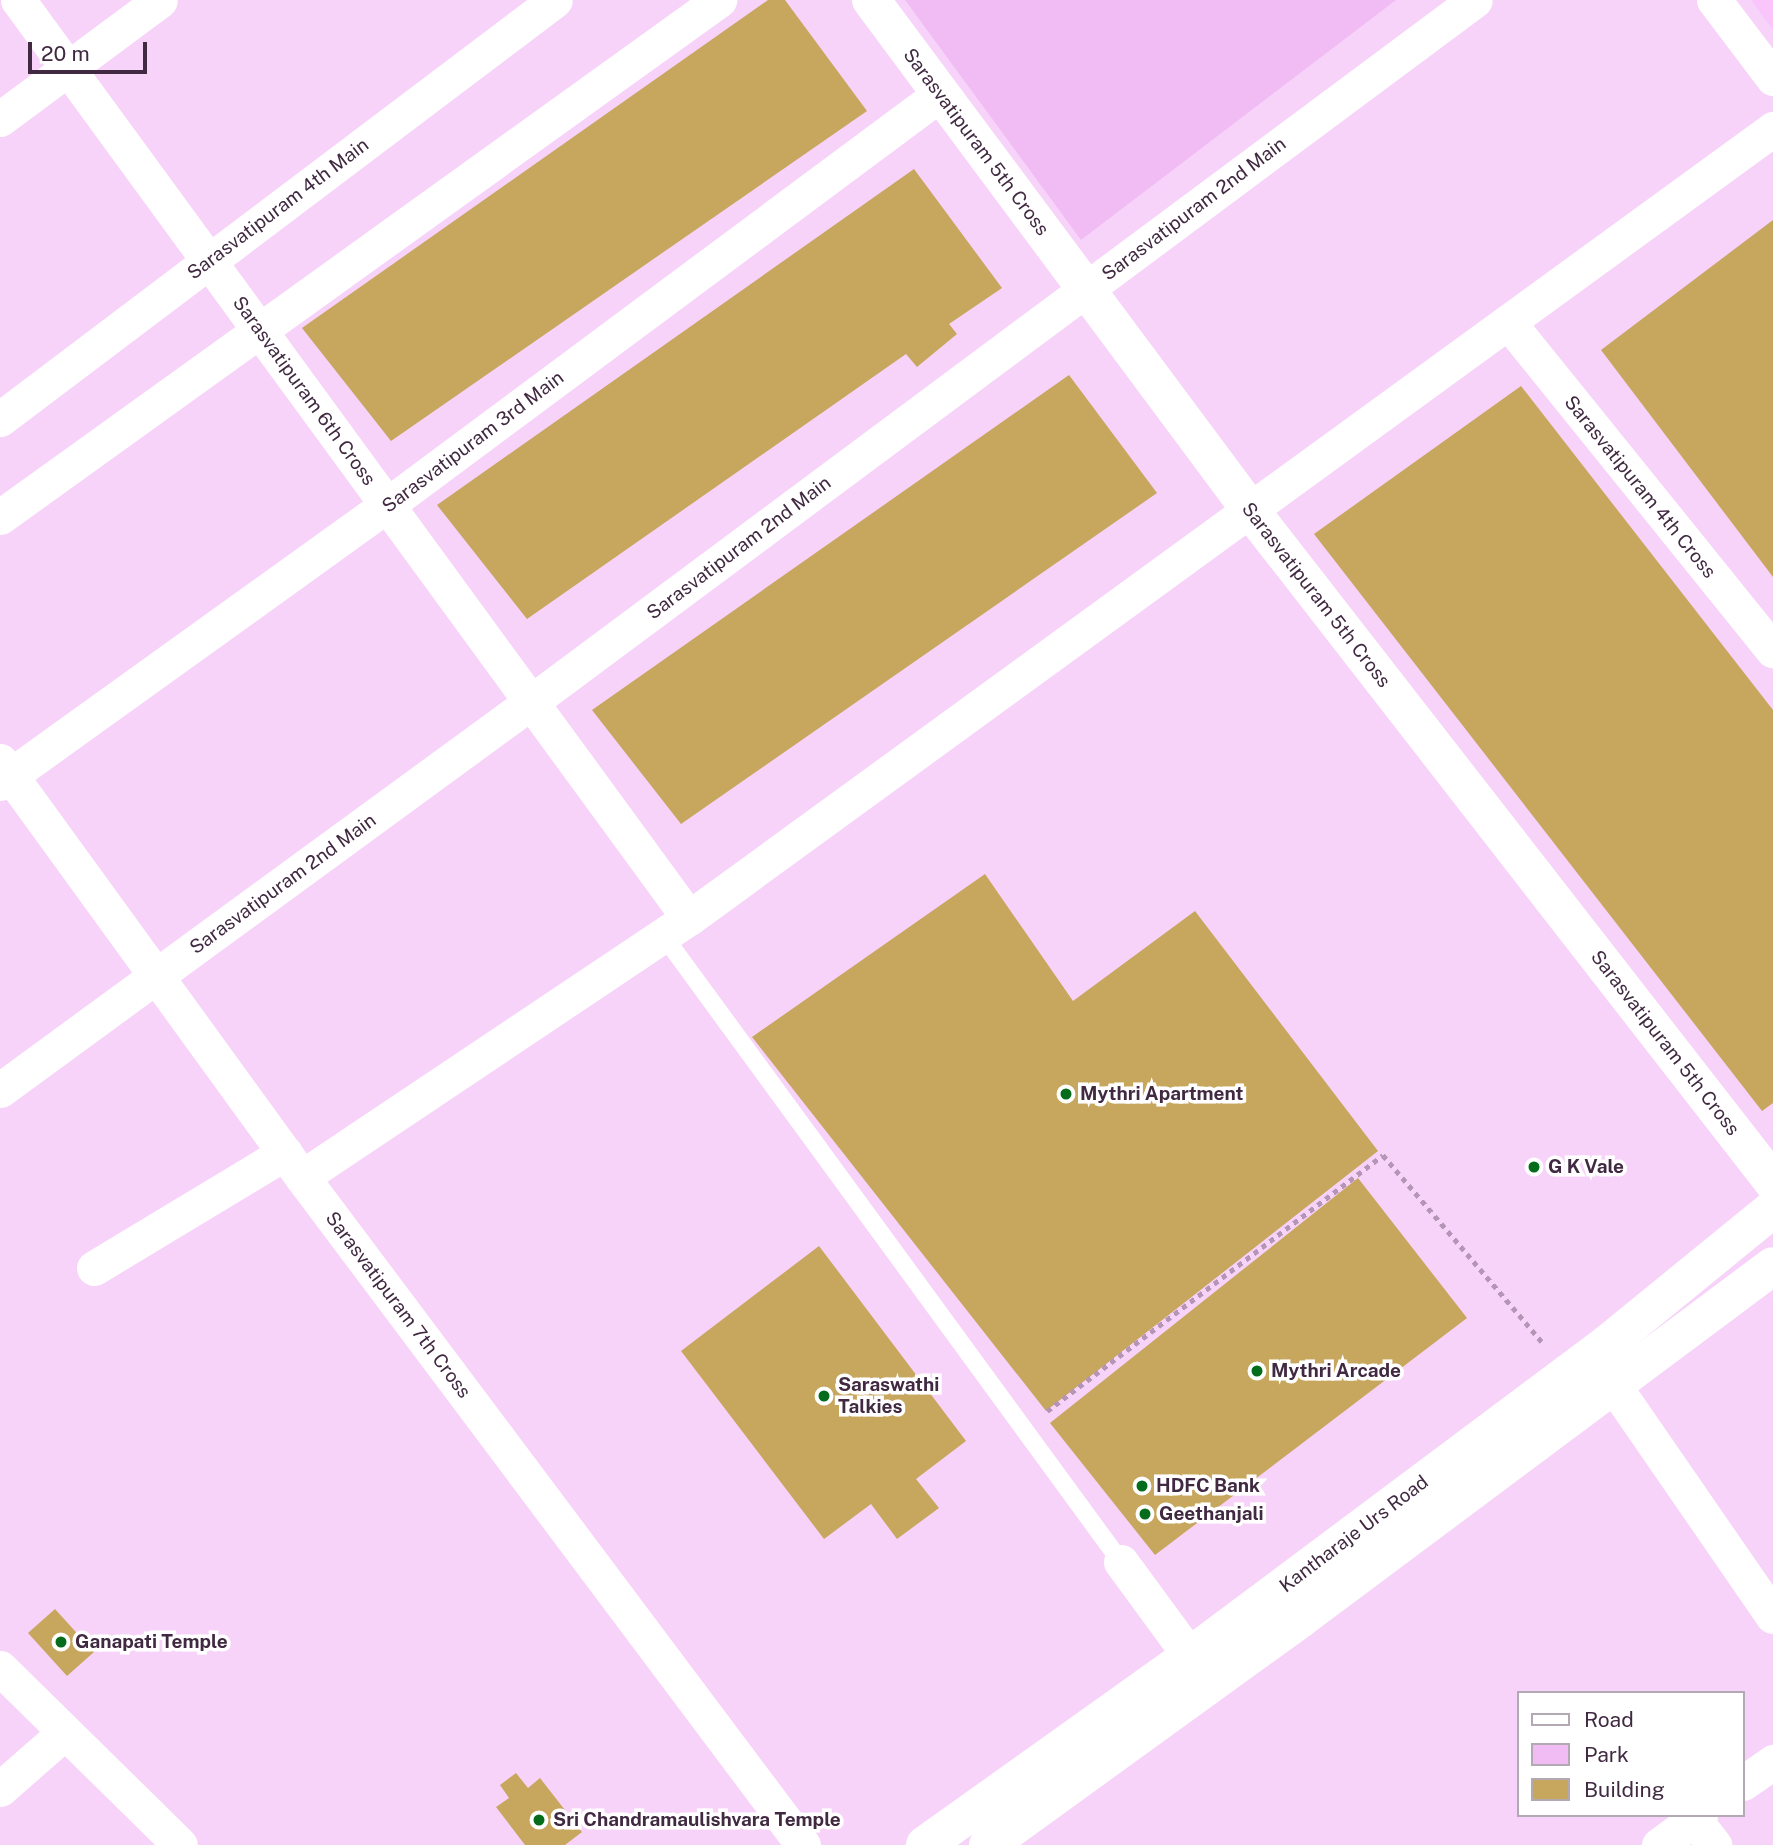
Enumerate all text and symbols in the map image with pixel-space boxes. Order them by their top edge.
scale bar [32,28,150,72]
text: 20 m [41,41,90,66]
street label: Sarasvatipuram 5th Cross [898,44,1054,240]
street label: Sarasvatipuram 2nd Main [1098,132,1290,286]
street label: Sarasvatipuram 4th Main [183,133,373,285]
street label: Sarasvatipuram 6th Cross [228,292,380,490]
street label: Sarasvatipuram 3rd Main [378,366,568,518]
street label: Sarasvatipuram 4th Cross [1559,391,1721,583]
street label: Sarasvatipuram 2nd Main [643,471,835,625]
street label: Sarasvatipuram 5th Cross [1237,498,1395,692]
street label: Sarasvatipuram 2nd Main [186,809,380,959]
street label: Sarasvatipuram 5th Cross [1586,946,1744,1140]
place label: Mythri Apartment [1080,1083,1243,1105]
marker: Mythri Apartment [1058,1086,1074,1102]
place label: G K Vale [1548,1156,1624,1178]
marker: G K Vale [1526,1159,1542,1175]
street label: Sarasvatipuram 7th Cross [320,1207,476,1403]
place label: Mythri Arcade [1271,1360,1401,1382]
marker: Mythri Arcade [1249,1363,1265,1379]
place label: Saraswathi Talkies [838,1374,939,1418]
marker: Saraswathi Talkies [816,1388,832,1404]
street label: Kantharaje Urs Road [1275,1471,1433,1597]
place label: HDFC Bank [1156,1475,1260,1497]
marker: HDFC Bank [1134,1478,1150,1494]
place label: Geethanjali [1159,1503,1264,1525]
marker: Geethanjali [1137,1506,1153,1522]
place label: Ganapati Temple [75,1631,228,1653]
marker: Ganapati Temple [53,1634,69,1650]
legend [1518,1691,1745,1817]
text: Road [1584,1707,1634,1732]
text: Park [1584,1742,1629,1767]
text: Building [1584,1777,1665,1802]
place label: Sri Chandramaulishvara Temple [553,1809,841,1831]
marker: Sri Chandramaulishvara Temple [531,1812,547,1828]

